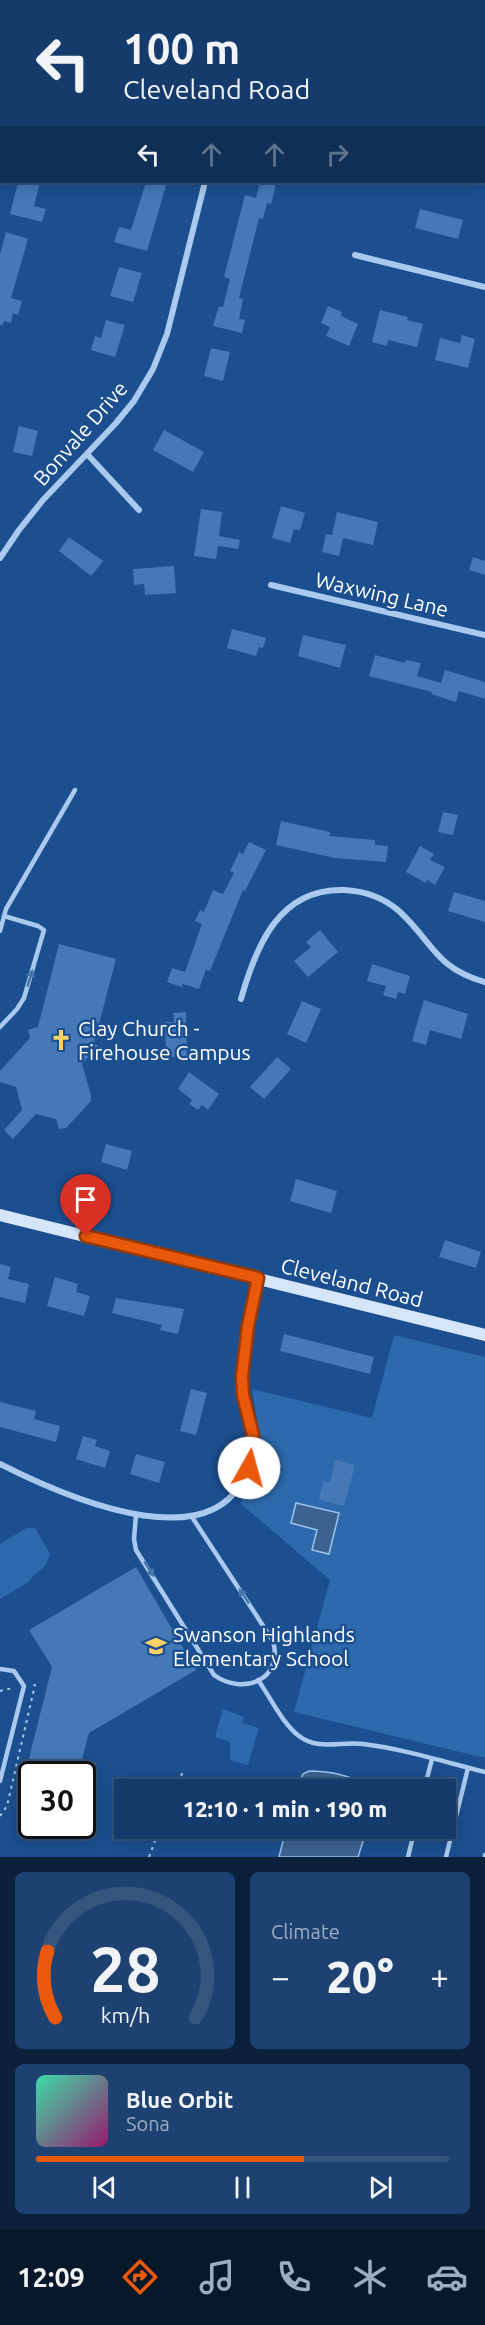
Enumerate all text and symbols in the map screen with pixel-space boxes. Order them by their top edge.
icon: left [24,24,102,102]
text: 100 m [123,25,240,72]
text: Cleveland Road [123,74,310,104]
icon: left [132,138,165,171]
icon: ahead [195,138,228,171]
icon: ahead [258,138,291,171]
icon: right [321,138,354,171]
street label: Bonvale Drive [28,376,132,490]
street label: Waxwing Lane [313,567,451,621]
one-way arrow [26,969,35,987]
place label: Clay Church - Firehouse Campus [78,1016,251,1064]
church icon: Clay Church - Firehouse Campus [49,1028,73,1052]
pin [60,1174,111,1236]
icon: arrive [69,1183,102,1216]
street label: Cleveland Road [278,1253,426,1311]
position arrow [217,1436,281,1500]
one-way arrow [143,1561,154,1577]
one-way arrow [238,1589,250,1605]
place label: Swanson Highlands Elementary School [173,1622,355,1670]
school or university icon: Swanson Highlands Elementary School [144,1634,168,1658]
speed limit sign: 30 [18,1761,96,1839]
text: 12:10 · 1 min · 190 m [183,1796,387,1821]
text: Climate [271,1920,340,1943]
text: 28 [90,1934,160,2004]
text: 20° [326,1951,394,2002]
text: − [271,1958,290,1995]
text: + [430,1958,449,1995]
text: km/h [100,2003,150,2027]
text: Blue Orbit [126,2087,233,2112]
text: Sona [126,2112,170,2135]
icon: previous [88,2171,121,2204]
icon: pause [226,2171,259,2204]
icon: next [364,2171,397,2204]
icon: directions [119,2256,161,2298]
icon: music [196,2256,238,2298]
icon: phone [273,2256,315,2298]
icon: climate [349,2256,391,2298]
icon: car [426,2256,468,2298]
text: 12:09 [17,2262,85,2292]

